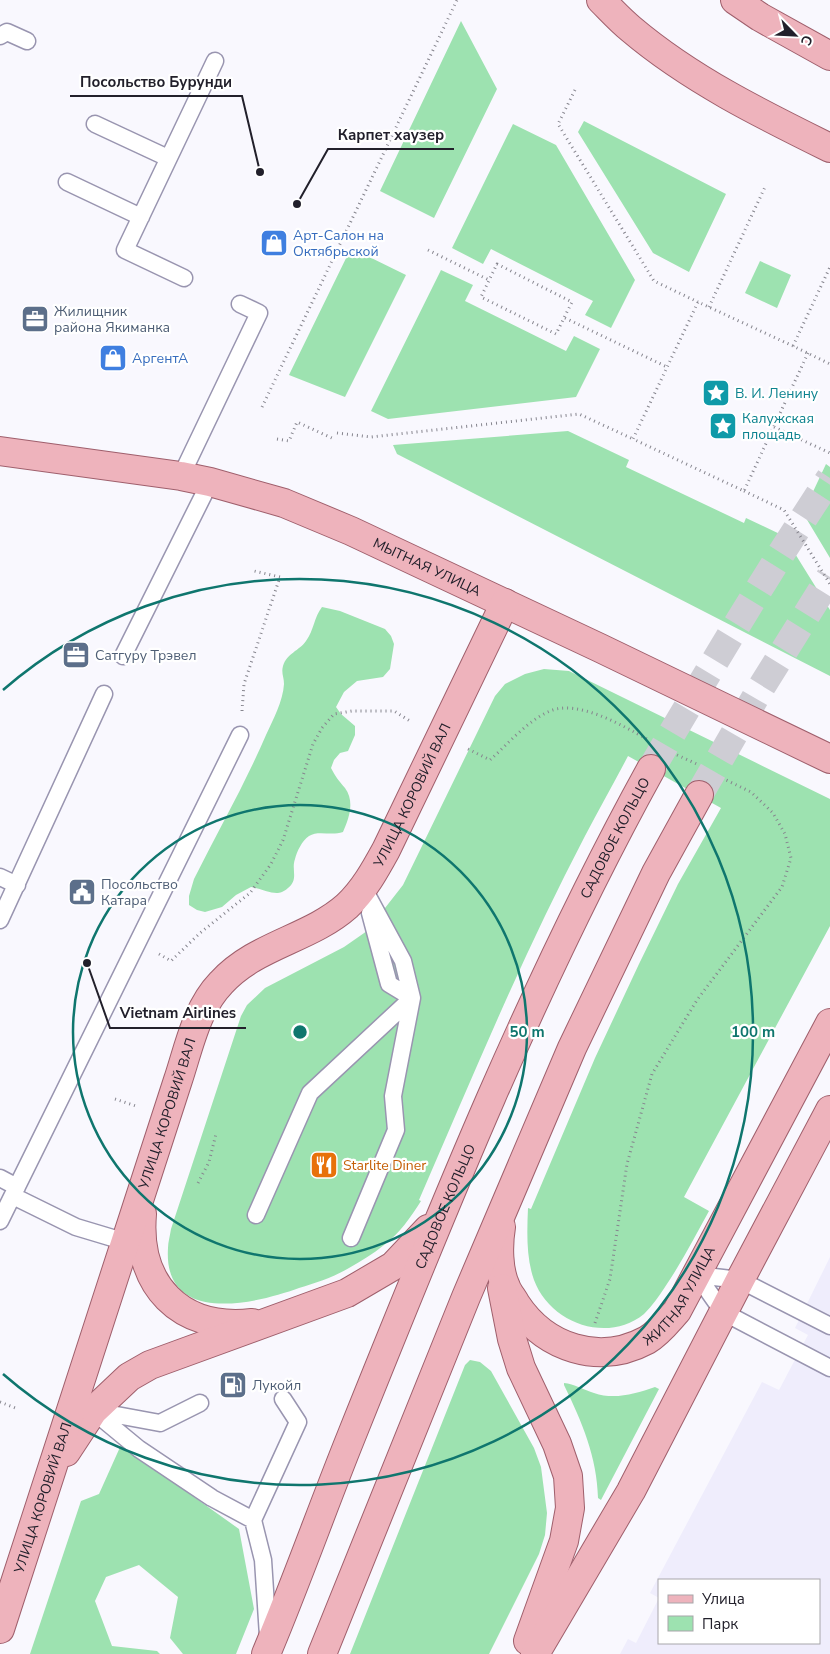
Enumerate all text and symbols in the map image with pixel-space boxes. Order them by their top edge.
north arrow [770,10,820,60]
text: С [796,32,817,49]
callout: Посольство Бурунди [70,66,242,96]
text: Посольство Бурунди [80,72,232,92]
callout: Карпет хаузер [328,119,454,149]
text: Карпет хаузер [338,125,444,145]
place label: Арт-Салон на Октябрьской [293,226,384,261]
shop icon: Арт-Салон на Октябрьской [259,228,289,258]
place label: Жилищник района Якиманка [54,302,170,337]
office icon: Жилищник района Якиманка [20,304,50,334]
shop icon: АргентА [98,343,128,373]
place label: АргентА [132,349,188,368]
place icon: В. И. Ленину [701,378,731,408]
place label: В. И. Ленину [735,384,819,403]
place label: Калужская площадь [742,409,814,444]
place icon: Калужская площадь [708,411,738,441]
street label: МЫТНАЯ УЛИЦА [370,533,484,600]
office icon: Сатгуру Трэвел [61,640,91,670]
place label: Сатгуру Трэвел [95,646,196,665]
street label: УЛИЦА КОРОВИЙ ВАЛ [368,720,455,871]
street label: САДОВОЕ КОЛЬЦО [575,774,654,902]
place label: Посольство Катара [101,875,178,910]
public building icon: Посольство Катара [67,877,97,907]
callout: Vietnam Airlines [110,998,246,1028]
text: Vietnam Airlines [119,1003,236,1023]
text: 50 m [509,1022,545,1042]
text: 100 m [731,1022,775,1042]
centre of rings [291,1023,309,1041]
street label: УЛИЦА КОРОВИЙ ВАЛ [134,1035,200,1192]
street label: САДОВОЕ КОЛЬЦО [410,1141,480,1272]
restaurant icon: Starlite Diner [309,1150,339,1180]
place label: Starlite Diner [343,1156,426,1175]
street label: ЖИТНАЯ УЛИЦА [639,1243,719,1350]
fuel station icon: Лукойл [218,1370,248,1400]
place label: Лукойл [252,1376,301,1395]
street label: УЛИЦА КОРОВИЙ ВАЛ [9,1420,76,1577]
legend [658,1579,820,1644]
text: Улица [701,1589,745,1609]
text: Парк [702,1614,738,1634]

